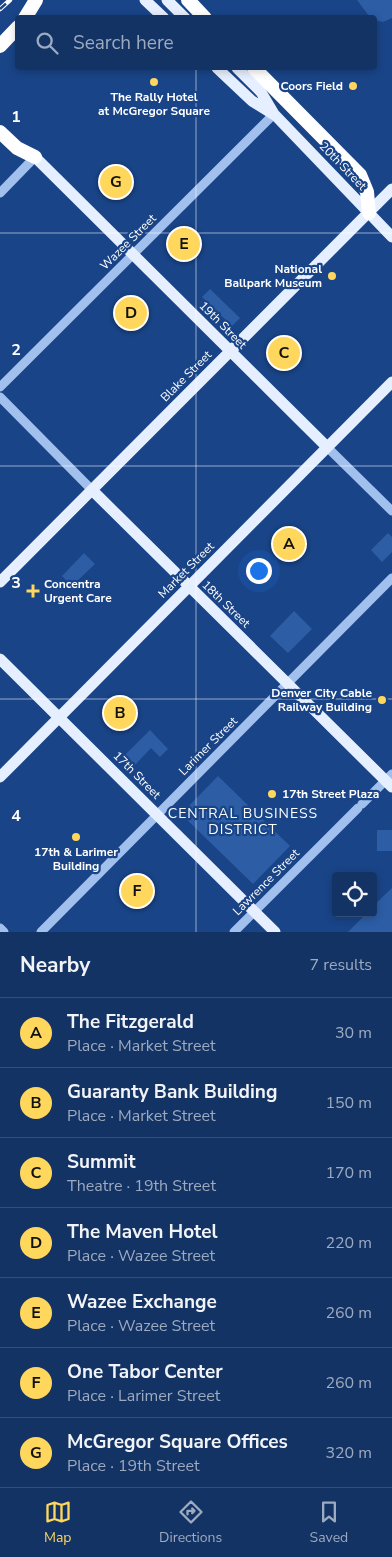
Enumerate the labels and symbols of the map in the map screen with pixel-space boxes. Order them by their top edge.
marker: The Rally Hotel at McGregor Square [148,76,160,88]
place label: Coors Field [280,78,343,94]
marker: Coors Field [347,80,359,92]
place label: The Rally Hotel at McGregor Square [98,89,210,119]
text: 1 [11,106,21,128]
street label: 20th Street [316,138,371,194]
pin: G [100,163,132,201]
street label: Wazee Street [97,210,160,273]
pin: E [168,225,200,263]
place label: National Ballpark Museum [224,261,322,291]
marker: National Ballpark Museum [326,270,338,282]
pin: D [115,294,147,332]
street label: 19th Street [196,298,251,353]
pin: C [268,334,300,372]
text: 2 [11,339,21,361]
street label: Blake Street [157,346,216,405]
pin: A [273,525,305,563]
street label: Market Street [154,538,218,602]
your location [246,558,272,584]
text: 3 [11,572,21,594]
place label: Concentra Urgent Care [44,576,112,606]
street label: 18th Street [198,577,254,632]
marker: Concentra Urgent Care [26,584,40,598]
place label: Denver City Cable Railway Building [271,685,372,715]
pin: B [104,694,136,732]
marker: Denver City Cable Railway Building [376,694,388,706]
street label: Larimer Street [175,713,241,779]
street label: 17th Street [110,748,165,803]
place label: 17th Street Plaza [282,786,379,802]
marker: 17th Street Plaza [266,788,278,800]
district label: CENTRAL BUSINESS DISTRICT [168,804,318,839]
text: 4 [11,805,21,827]
marker: 17th & Larimer Building [70,831,82,843]
place label: 17th & Larimer Building [34,844,118,874]
street label: Lawrence Street [229,845,303,919]
pin: F [121,872,153,910]

